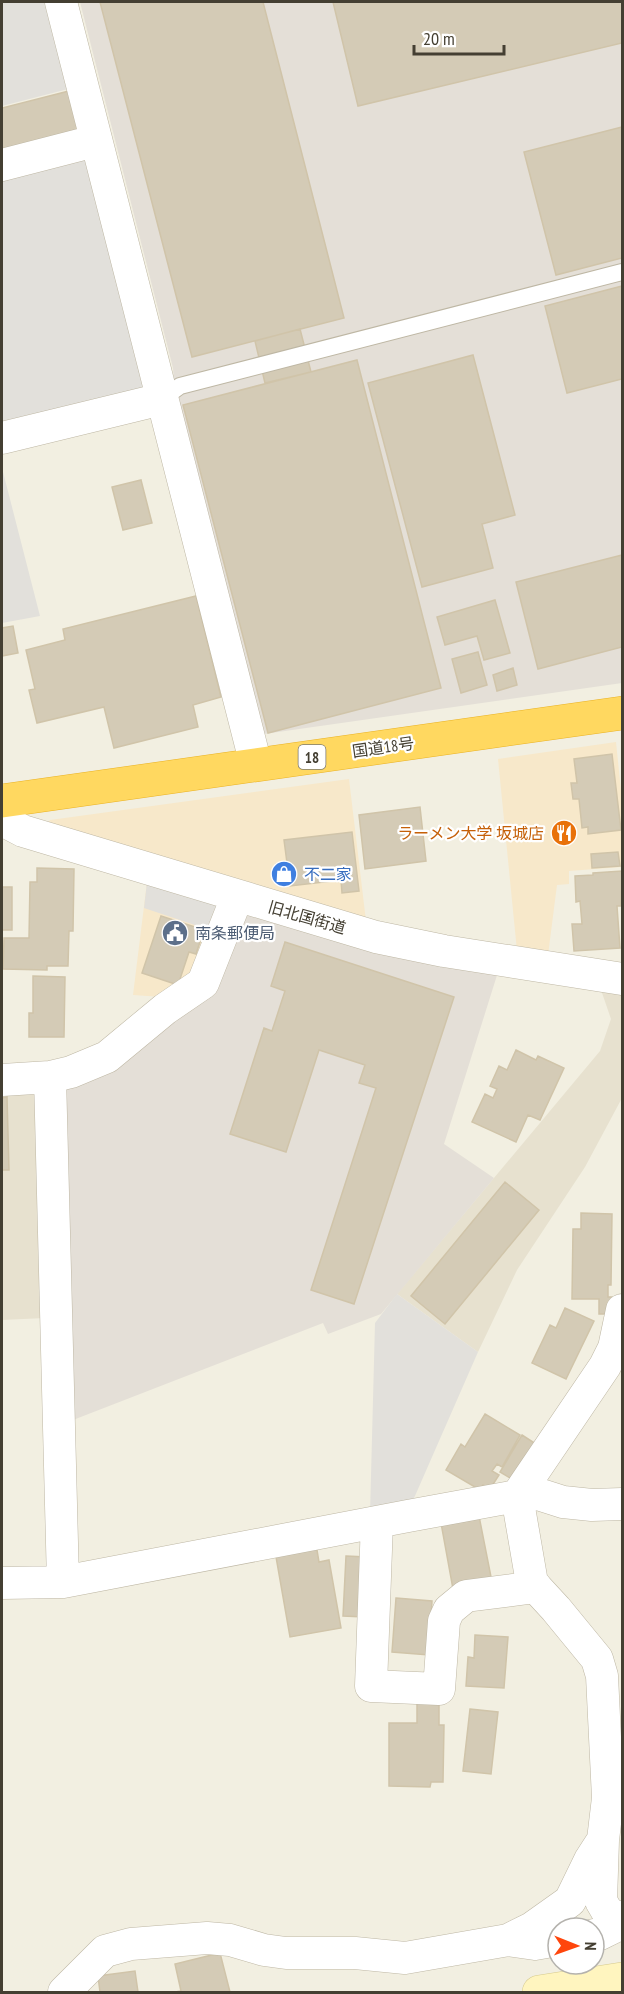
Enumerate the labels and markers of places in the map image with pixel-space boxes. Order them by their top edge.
restaurant icon: ラーメン大学 坂城店 [549,818,579,848]
place label: ラーメン大学 坂城店 [397,823,544,843]
shop icon: 不二家 [269,859,299,889]
place label: 不二家 [304,864,352,884]
public building icon: 南条郵便局 [160,918,190,948]
place label: 南条郵便局 [195,923,275,943]

